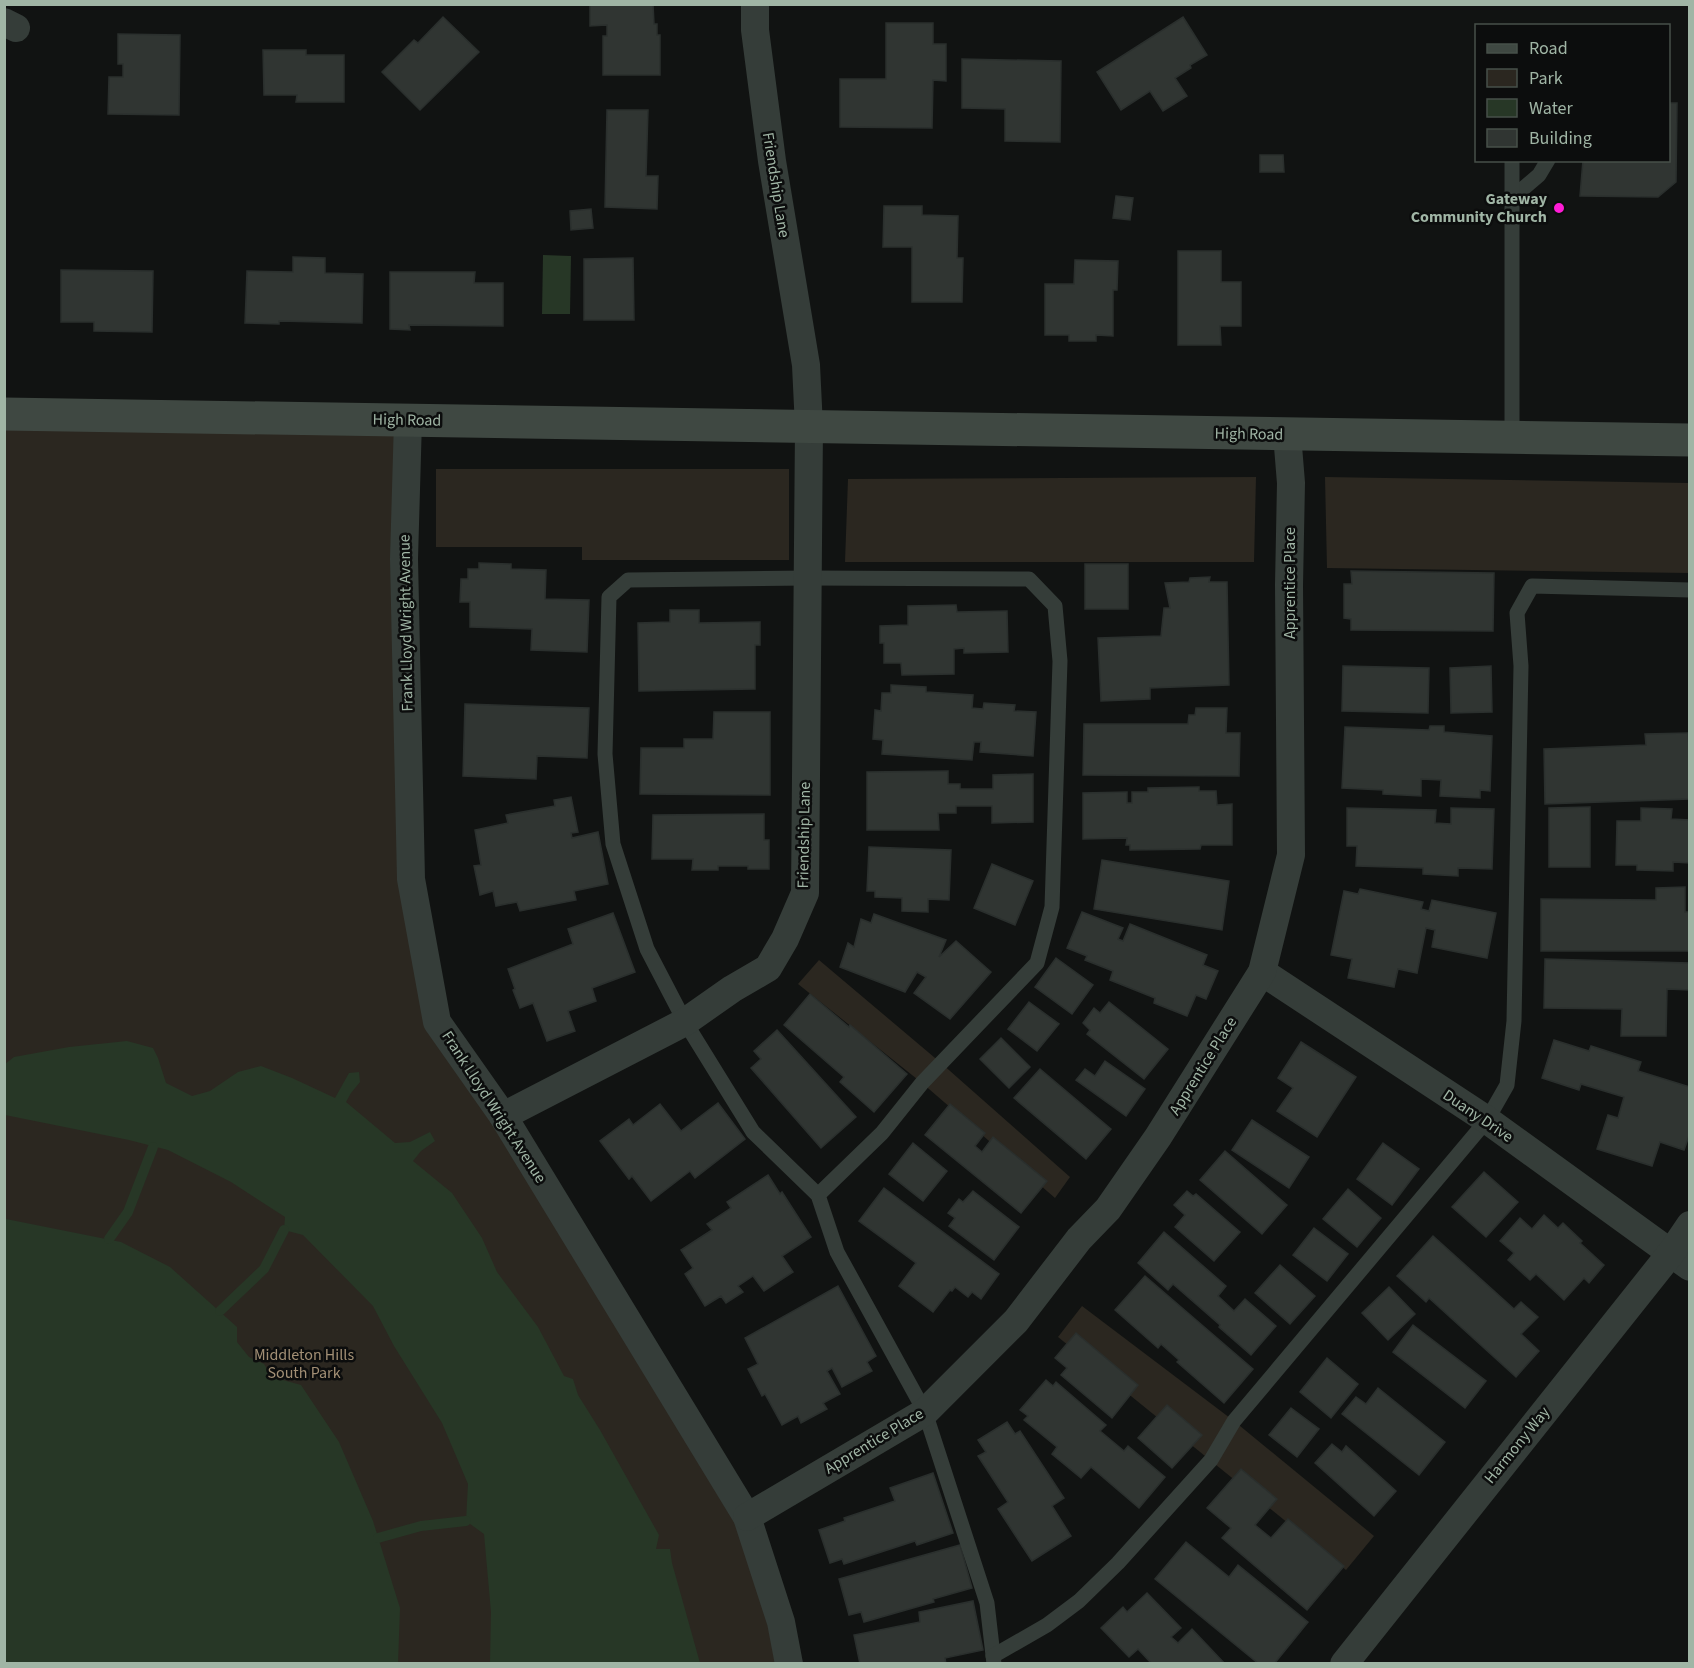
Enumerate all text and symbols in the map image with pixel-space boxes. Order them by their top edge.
legend [1475,24,1670,162]
text: Road [1529,36,1568,61]
text: Park [1529,66,1563,91]
text: Water [1529,96,1573,121]
text: Building [1529,126,1592,151]
street label: Friendship Lane [757,131,795,239]
place label: Gateway Community Church [1411,188,1548,228]
marker: Gateway Community Church [1552,201,1566,215]
street label: High Road [372,408,442,432]
street label: High Road [1214,422,1284,446]
street label: Apprentice Place [1279,527,1301,639]
street label: Frank Lloyd Wright Avenue [393,534,419,712]
street label: Friendship Lane [792,781,816,888]
street label: Apprentice Place [1164,1013,1242,1119]
street label: Frank Lloyd Wright Avenue [436,1027,552,1187]
street label: Duany Drive [1438,1084,1518,1148]
park label: Middleton Hills South Park [254,1344,354,1384]
street label: Harmony Way [1479,1401,1555,1488]
street label: Apprentice Place [820,1403,928,1479]

